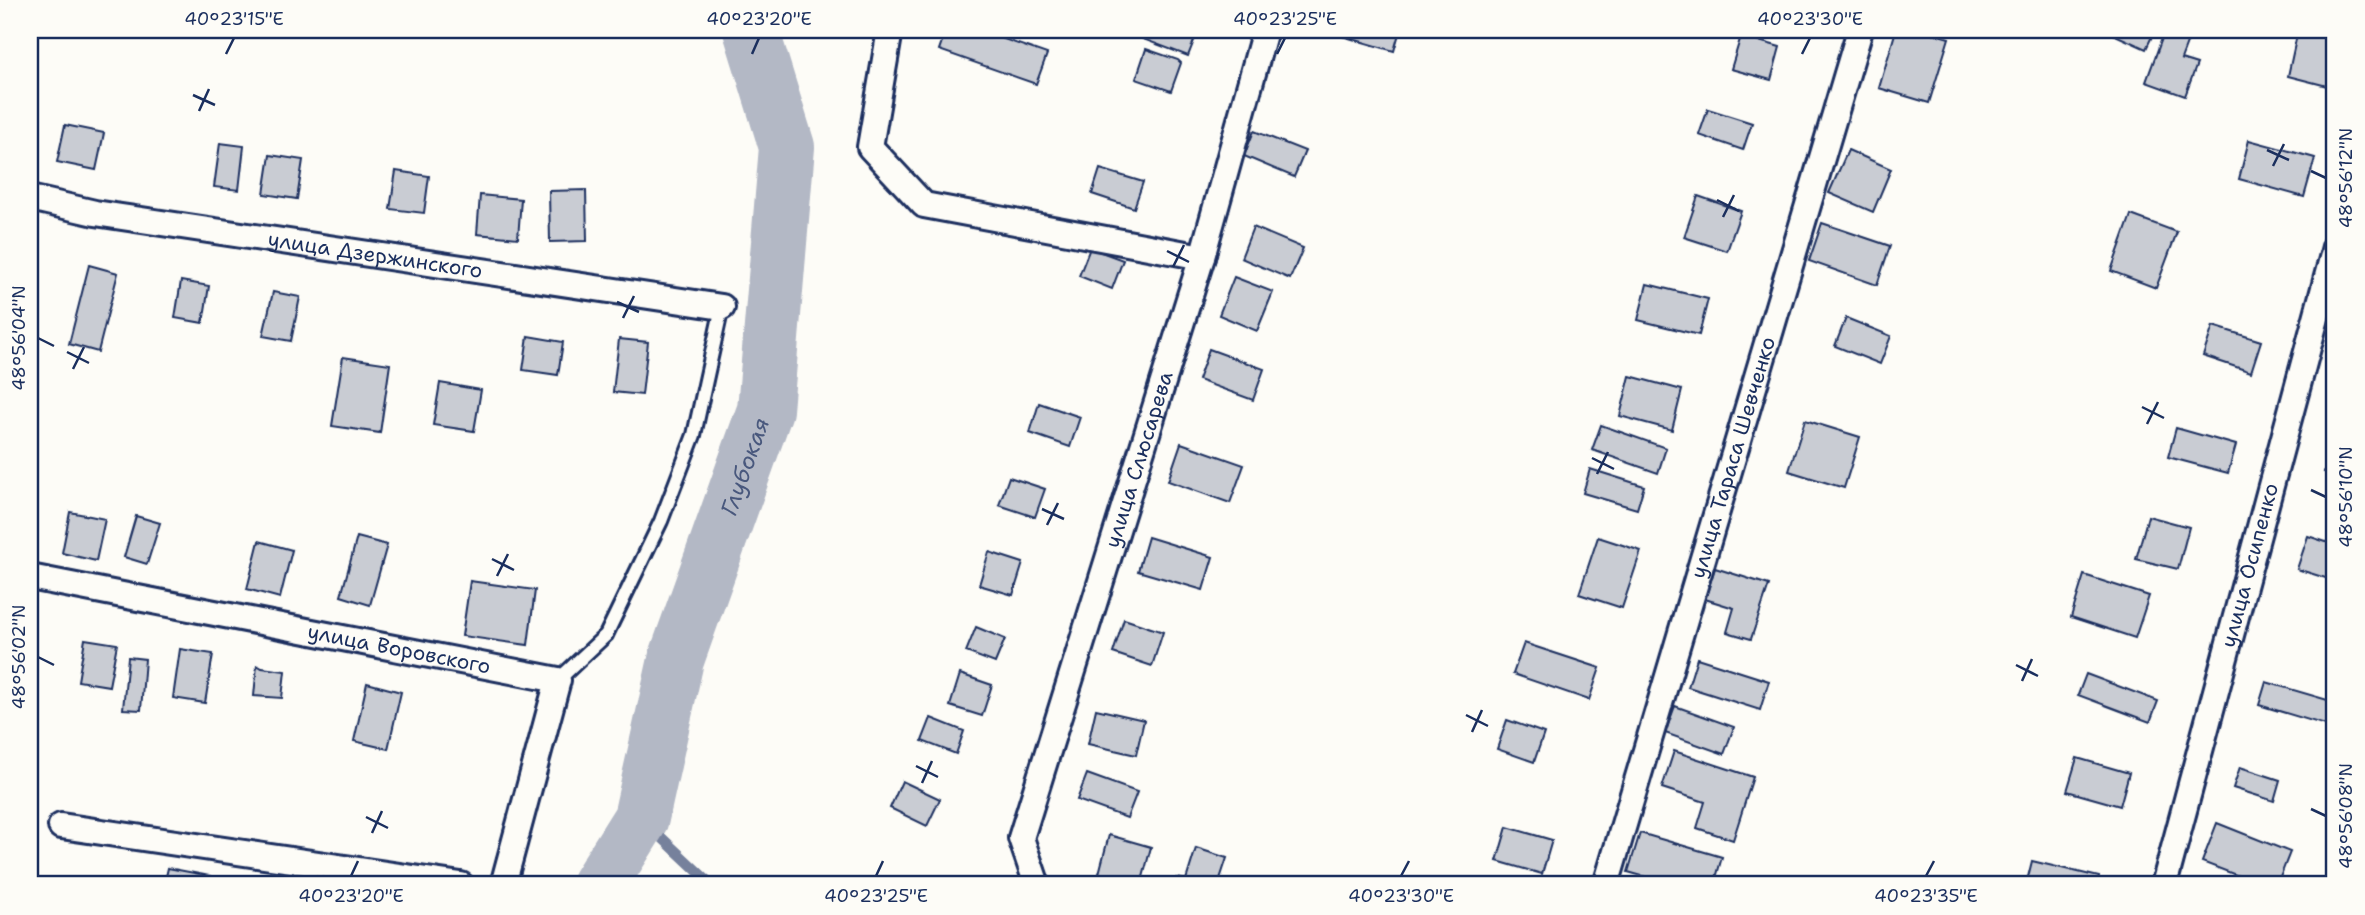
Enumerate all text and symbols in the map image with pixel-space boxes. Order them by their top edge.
text: 40°23'15"E [184,7,284,31]
text: 40°23'20"E [706,7,812,31]
text: 40°23'25"E [1233,7,1337,31]
text: 40°23'30"E [1757,7,1863,31]
text: 48°56'12"N [2334,128,2358,228]
street label: улица Дзержинского [266,225,484,285]
text: 48°56'04"N [7,285,31,391]
street label: улица Тараса Шевченко [1684,333,1782,582]
street label: улица Слюсарева [1098,368,1180,551]
water label: Глубокая [714,414,776,520]
text: 48°56'10"N [2334,446,2358,548]
street label: улица Осипенко [2214,480,2285,651]
text: 48°56'02"N [7,604,31,710]
street label: улица Воровского [305,617,493,681]
text: 48°56'08"N [2334,763,2358,869]
text: 40°23'20"E [298,884,404,908]
text: 40°23'25"E [824,884,928,908]
text: 40°23'30"E [1348,884,1454,908]
text: 40°23'35"E [1874,884,1978,908]

